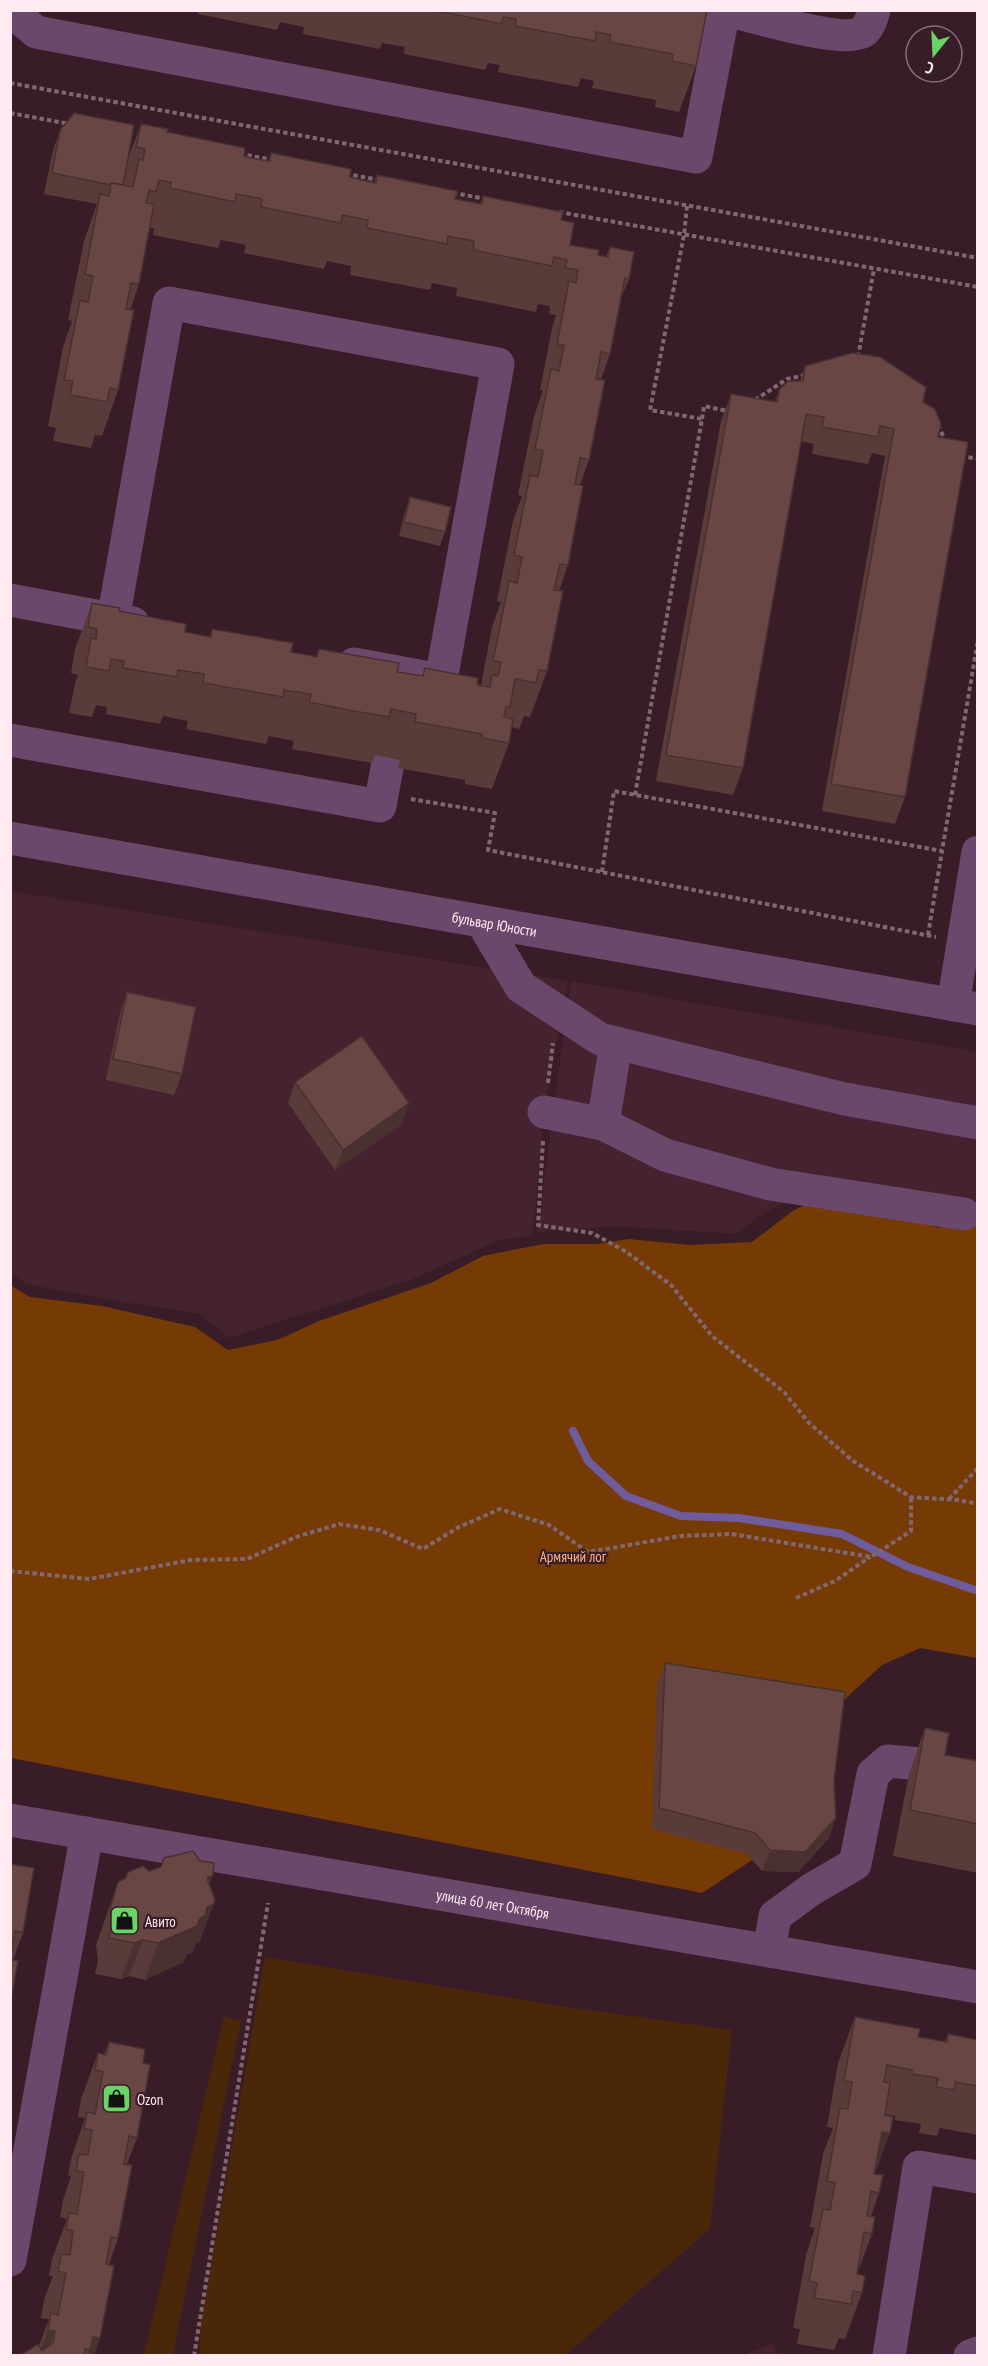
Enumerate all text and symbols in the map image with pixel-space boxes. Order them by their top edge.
north arrow [904,24,964,84]
text: С [922,57,936,79]
street label: бульвар Юности [451,907,538,940]
park label: Армячий лог [540,1547,607,1566]
street label: улица 60 лет Октября [435,1884,551,1922]
shop icon: Авито [108,1905,140,1937]
place label: Авито [145,1912,176,1931]
shop icon: Ozon [100,2083,132,2115]
place label: Ozon [137,2090,163,2109]

